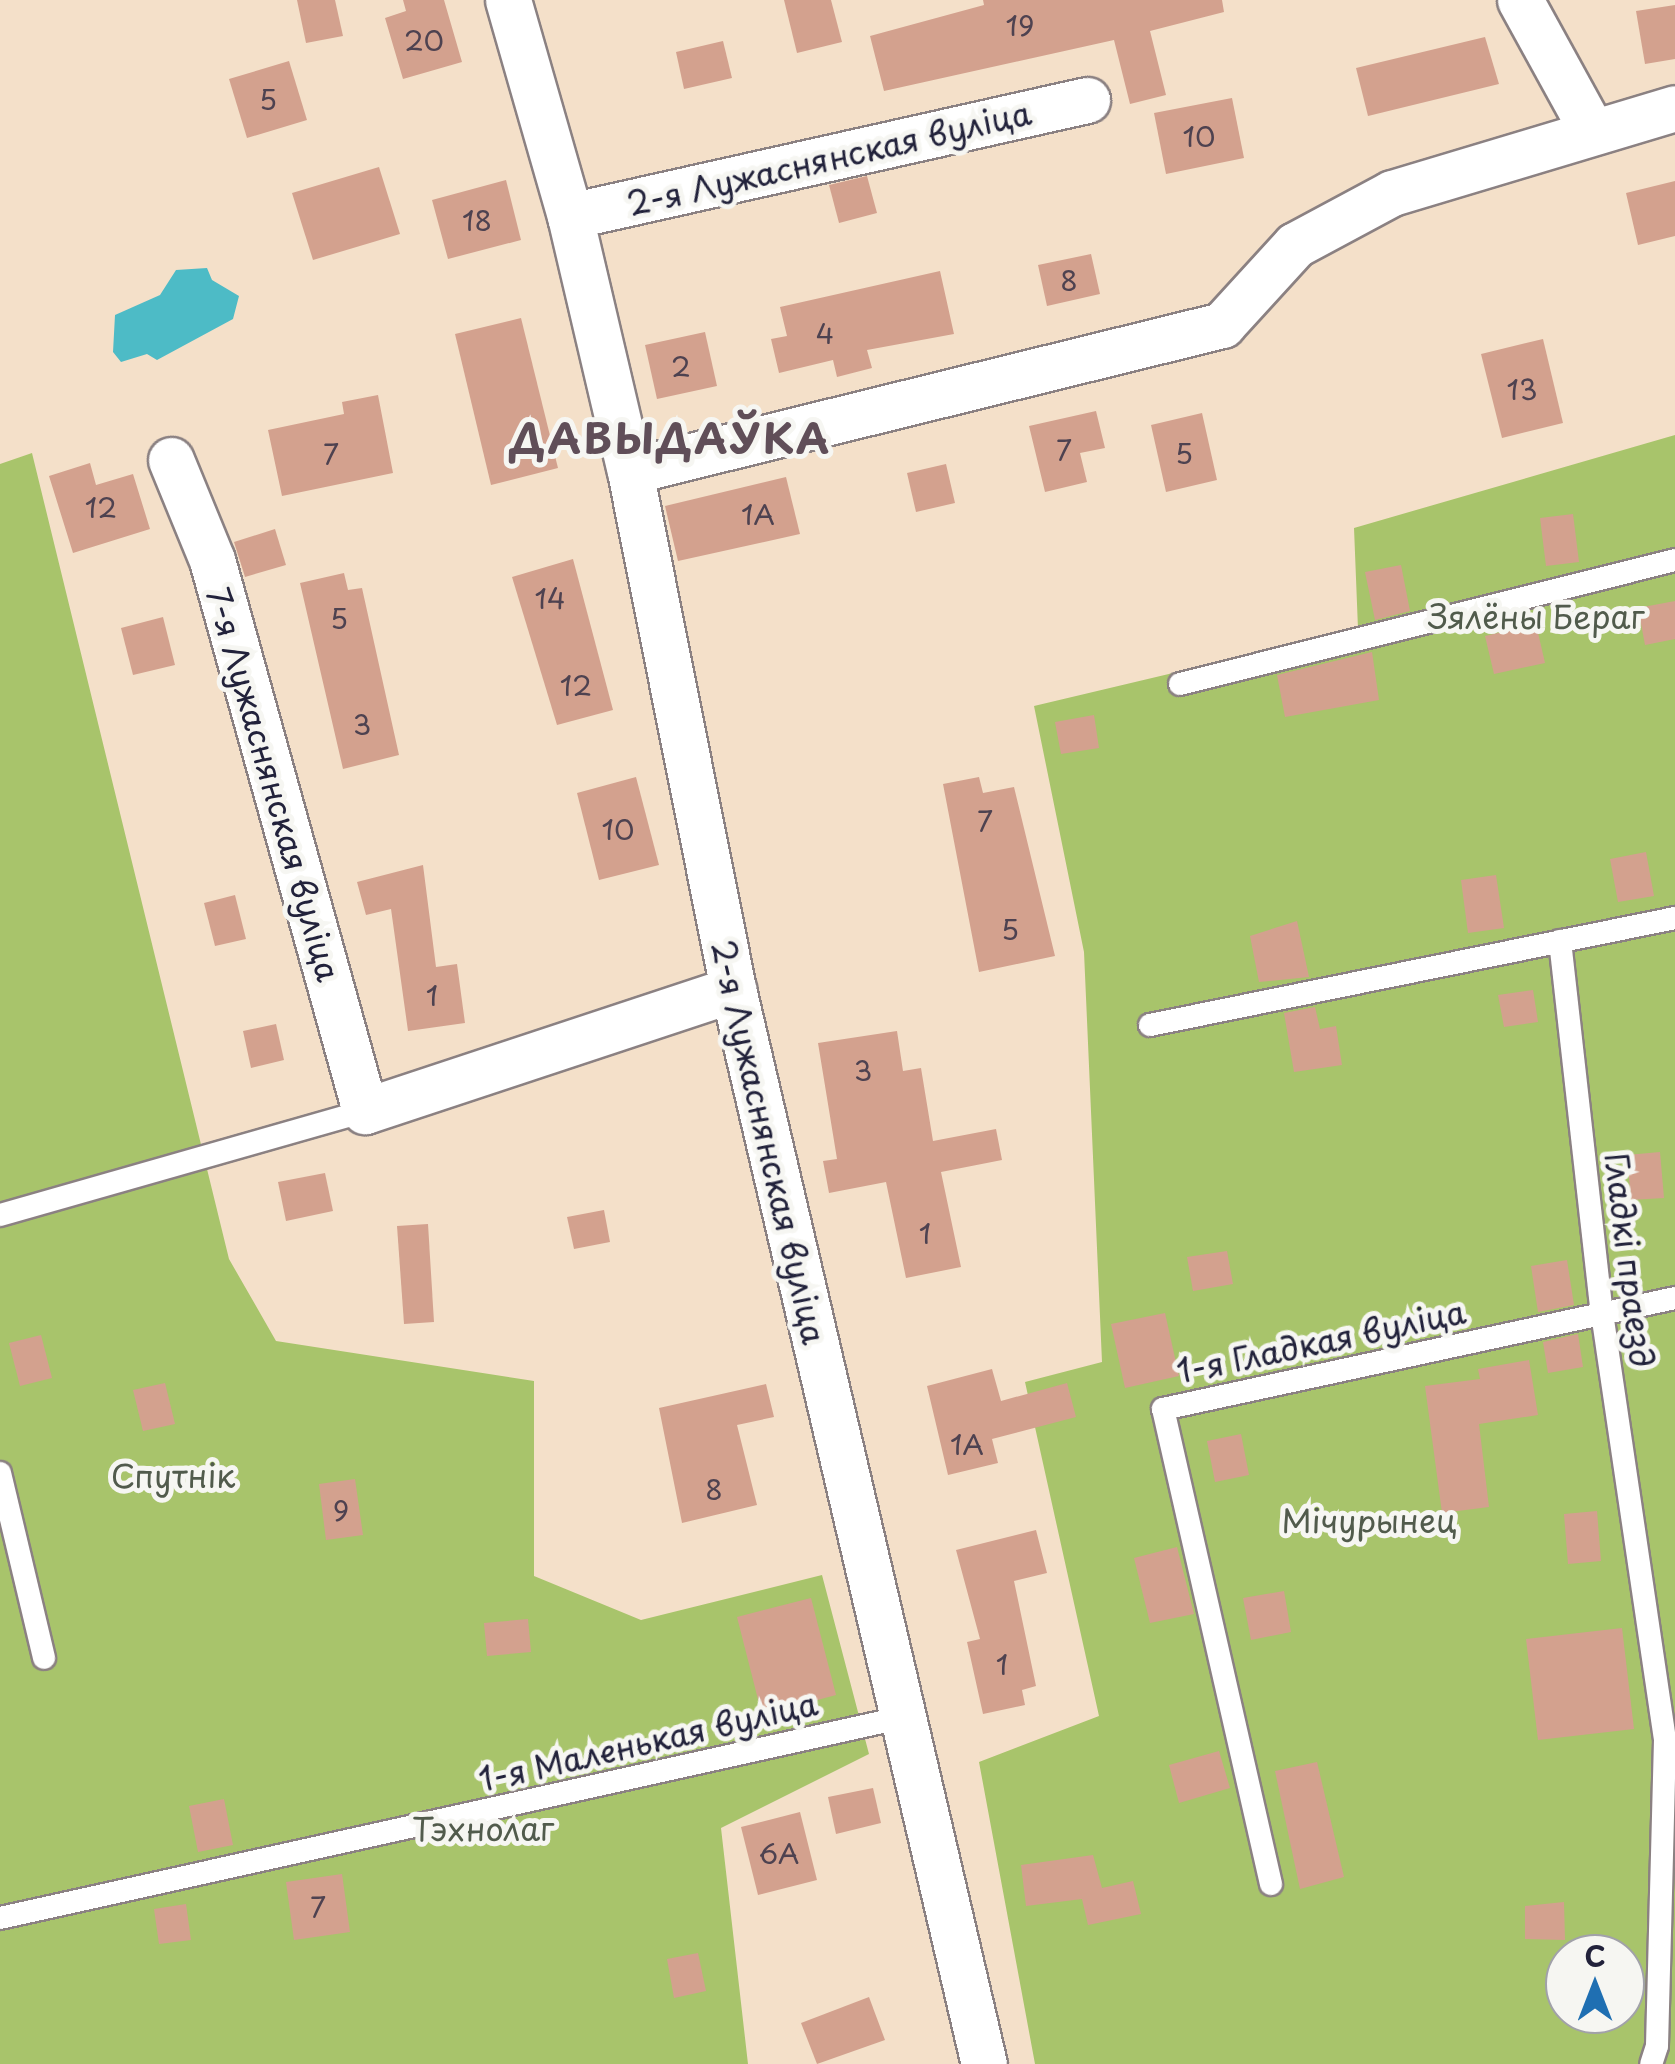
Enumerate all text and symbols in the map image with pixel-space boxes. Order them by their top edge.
house number: 19 [1006,8,1034,42]
house number: 20 [404,23,444,57]
house number: 5 [259,82,277,116]
street label: 2-я Лужаснянская вуліца [623,93,1035,223]
house number: 10 [1182,119,1216,153]
house number: 18 [462,203,492,237]
house number: 8 [1060,263,1078,297]
house number: 4 [816,316,834,350]
house number: 2 [671,349,691,383]
house number: 13 [1506,372,1538,406]
district label: ДАВЫДАЎКА [509,412,833,462]
house number: 7 [1056,433,1072,467]
house number: 5 [1175,436,1193,470]
house number: 7 [323,437,339,471]
house number: 12 [85,490,117,524]
house number: 1А [741,497,775,531]
house number: 14 [534,581,566,615]
street label: 7-я Лужаснянская вуліца [199,582,349,986]
park label: Зялёны Бераг [1428,597,1644,635]
house number: 5 [330,601,348,635]
house number: 12 [560,668,592,702]
house number: 3 [353,707,371,741]
house number: 7 [977,804,993,838]
house number: 10 [601,812,635,846]
house number: 5 [1001,912,1019,946]
street label: 2-я Лужаснянская вуліца [704,936,834,1348]
house number: 1 [426,978,438,1012]
house number: 3 [854,1053,872,1087]
street label: Гладкі праезд [1598,1150,1662,1370]
house number: 1 [919,1216,931,1250]
street label: 1-я Гладкая вуліца [1172,1291,1470,1391]
house number: 1А [950,1427,984,1461]
park label: Спутнік [111,1456,235,1494]
house number: 8 [705,1472,723,1506]
house number: 9 [333,1493,349,1527]
park label: Мічурынец [1281,1501,1457,1539]
house number: 1 [996,1647,1008,1681]
street label: 1-я Маленькая вуліца [473,1683,823,1799]
park label: Тэхнолаг [412,1809,554,1847]
house number: 6А [758,1836,800,1870]
house number: 7 [310,1890,326,1924]
north arrow [1545,1934,1645,2034]
text: С [1584,1934,1606,1977]

